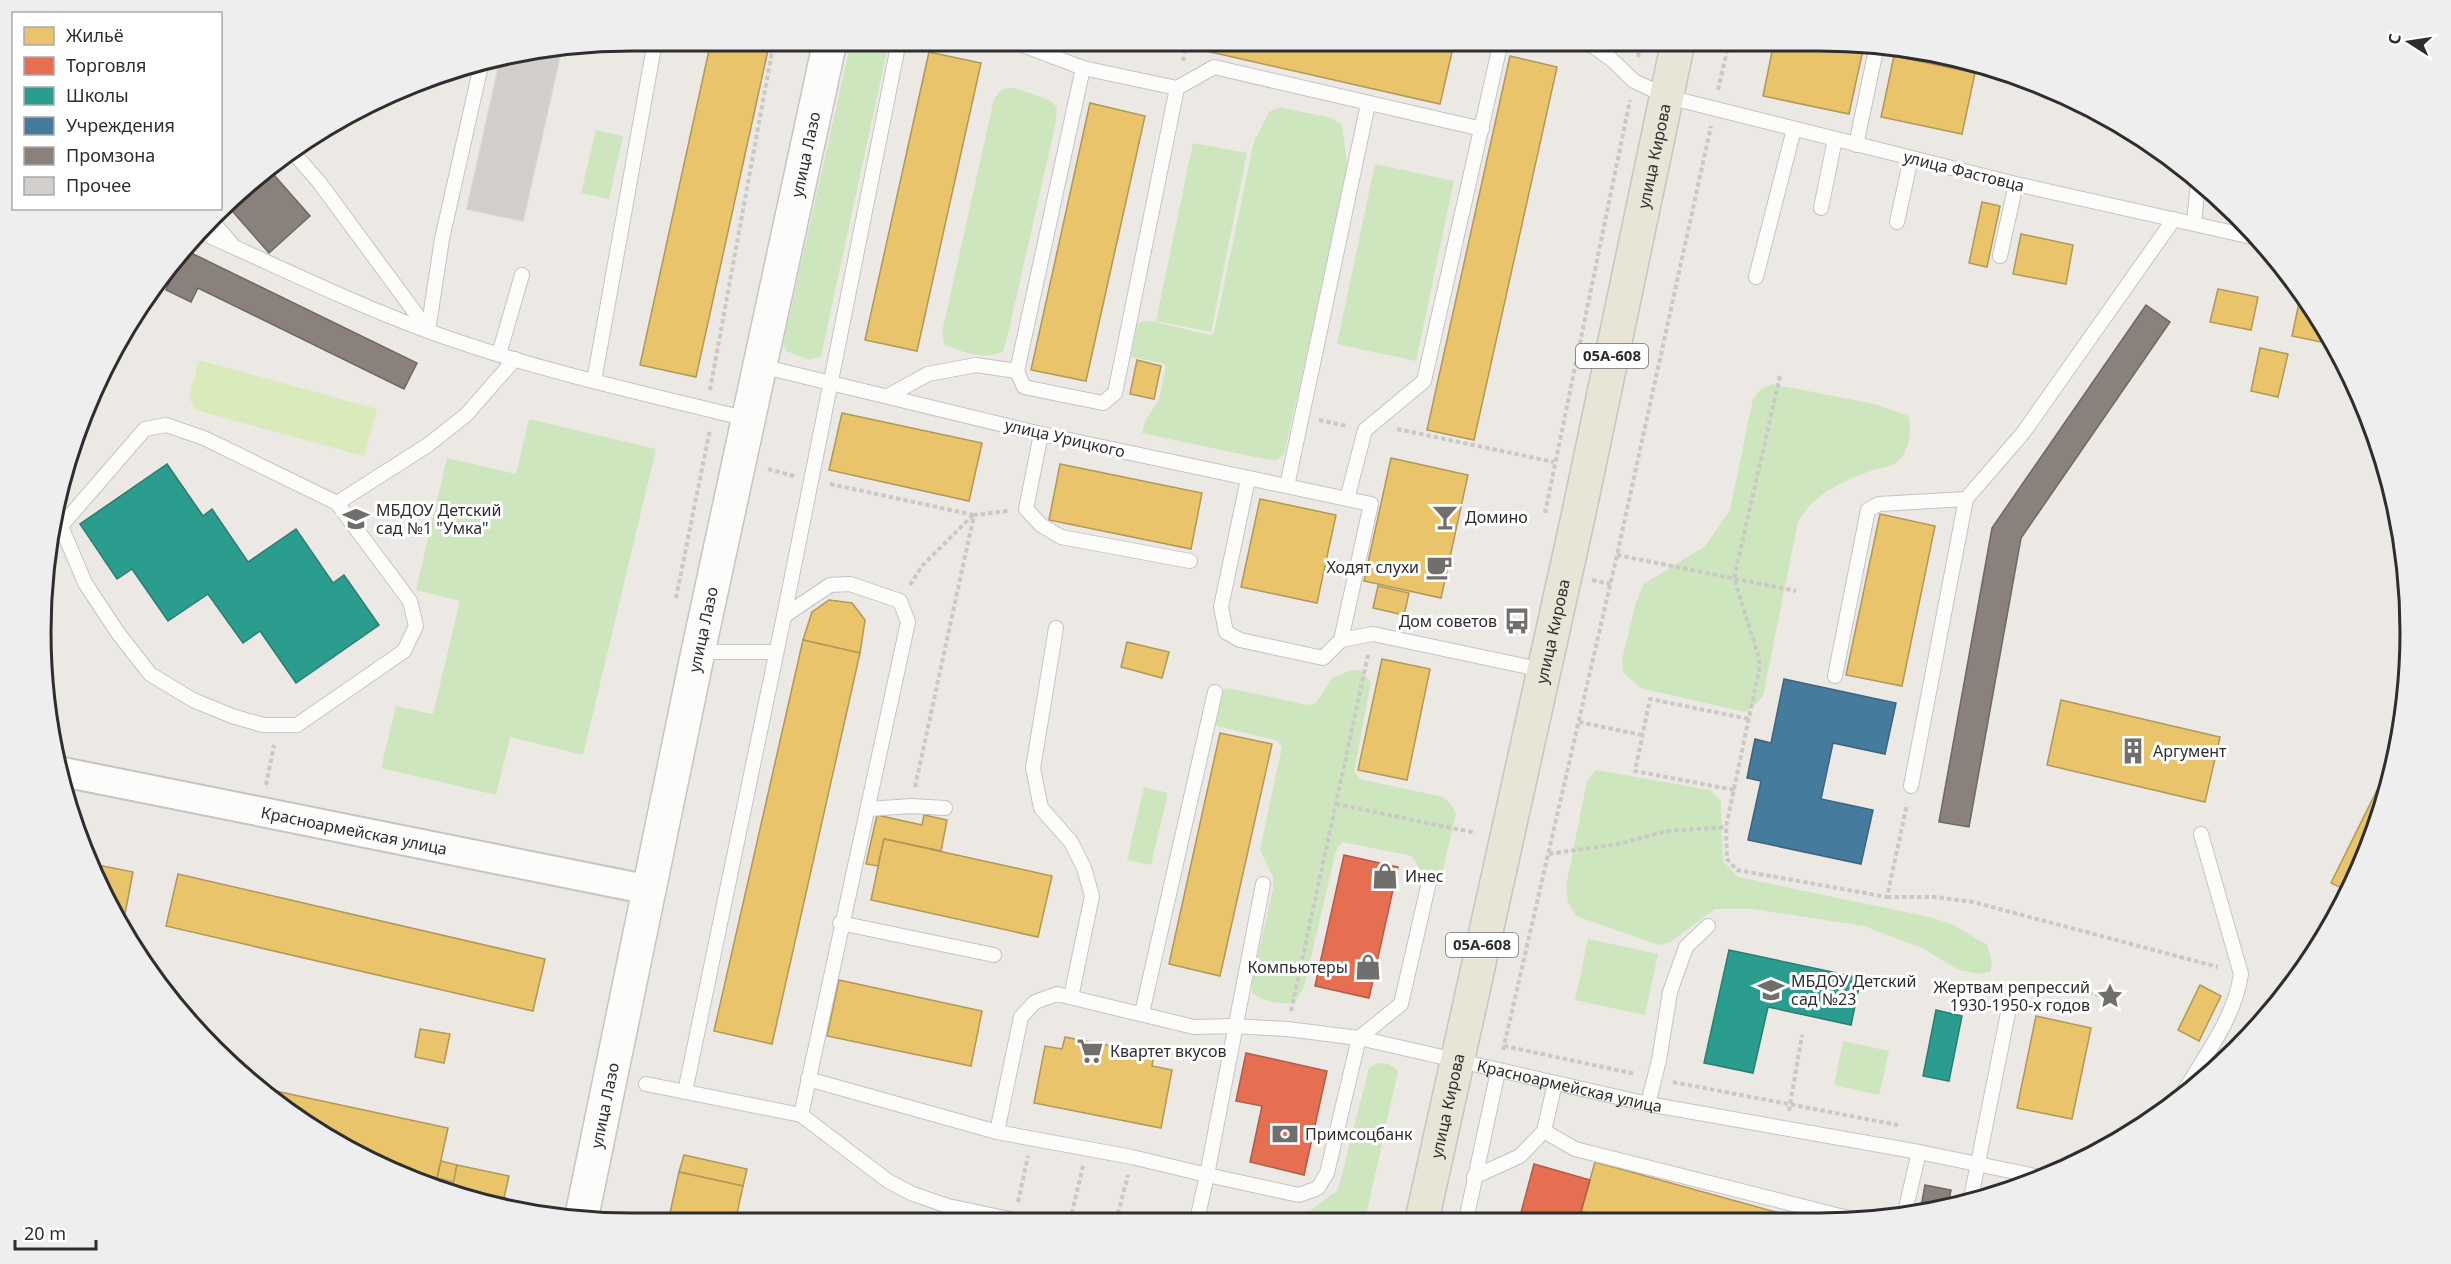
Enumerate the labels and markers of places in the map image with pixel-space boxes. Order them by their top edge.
place label: МБДОУ Детский сад №1 "Умка" [376,499,501,539]
bar icon: Домино [1430,502,1460,532]
school or university icon: МБДОУ Детский сад №1 "Умка" [341,504,371,534]
place label: Домино [1465,506,1528,528]
cafe icon: Ходят слухи [1424,552,1454,582]
place label: Ходят слухи [1326,556,1419,578]
bus stop icon: Дом советов [1502,606,1532,636]
place label: Дом советов [1399,610,1497,632]
building icon: Аргумент [2118,736,2148,766]
place label: Аргумент [2153,740,2227,762]
shop icon: Инес [1370,861,1400,891]
place label: Инес [1405,865,1444,887]
shop icon: Компьютеры [1353,952,1383,982]
place label: Компьютеры [1248,956,1348,978]
place label: МБДОУ Детский сад №23 [1791,970,1916,1010]
school or university icon: МБДОУ Детский сад №23 [1756,975,1786,1005]
place label: Жертвам репрессий 1930-1950-х годов [1933,976,2090,1016]
place icon: Жертвам репрессий 1930-1950-х годов [2095,981,2125,1011]
supermarket icon: Квартет вкусов [1075,1036,1105,1066]
place label: Квартет вкусов [1110,1040,1226,1062]
bank icon: Примсоцбанк [1270,1119,1300,1149]
place label: Примсоцбанк [1305,1123,1413,1145]

